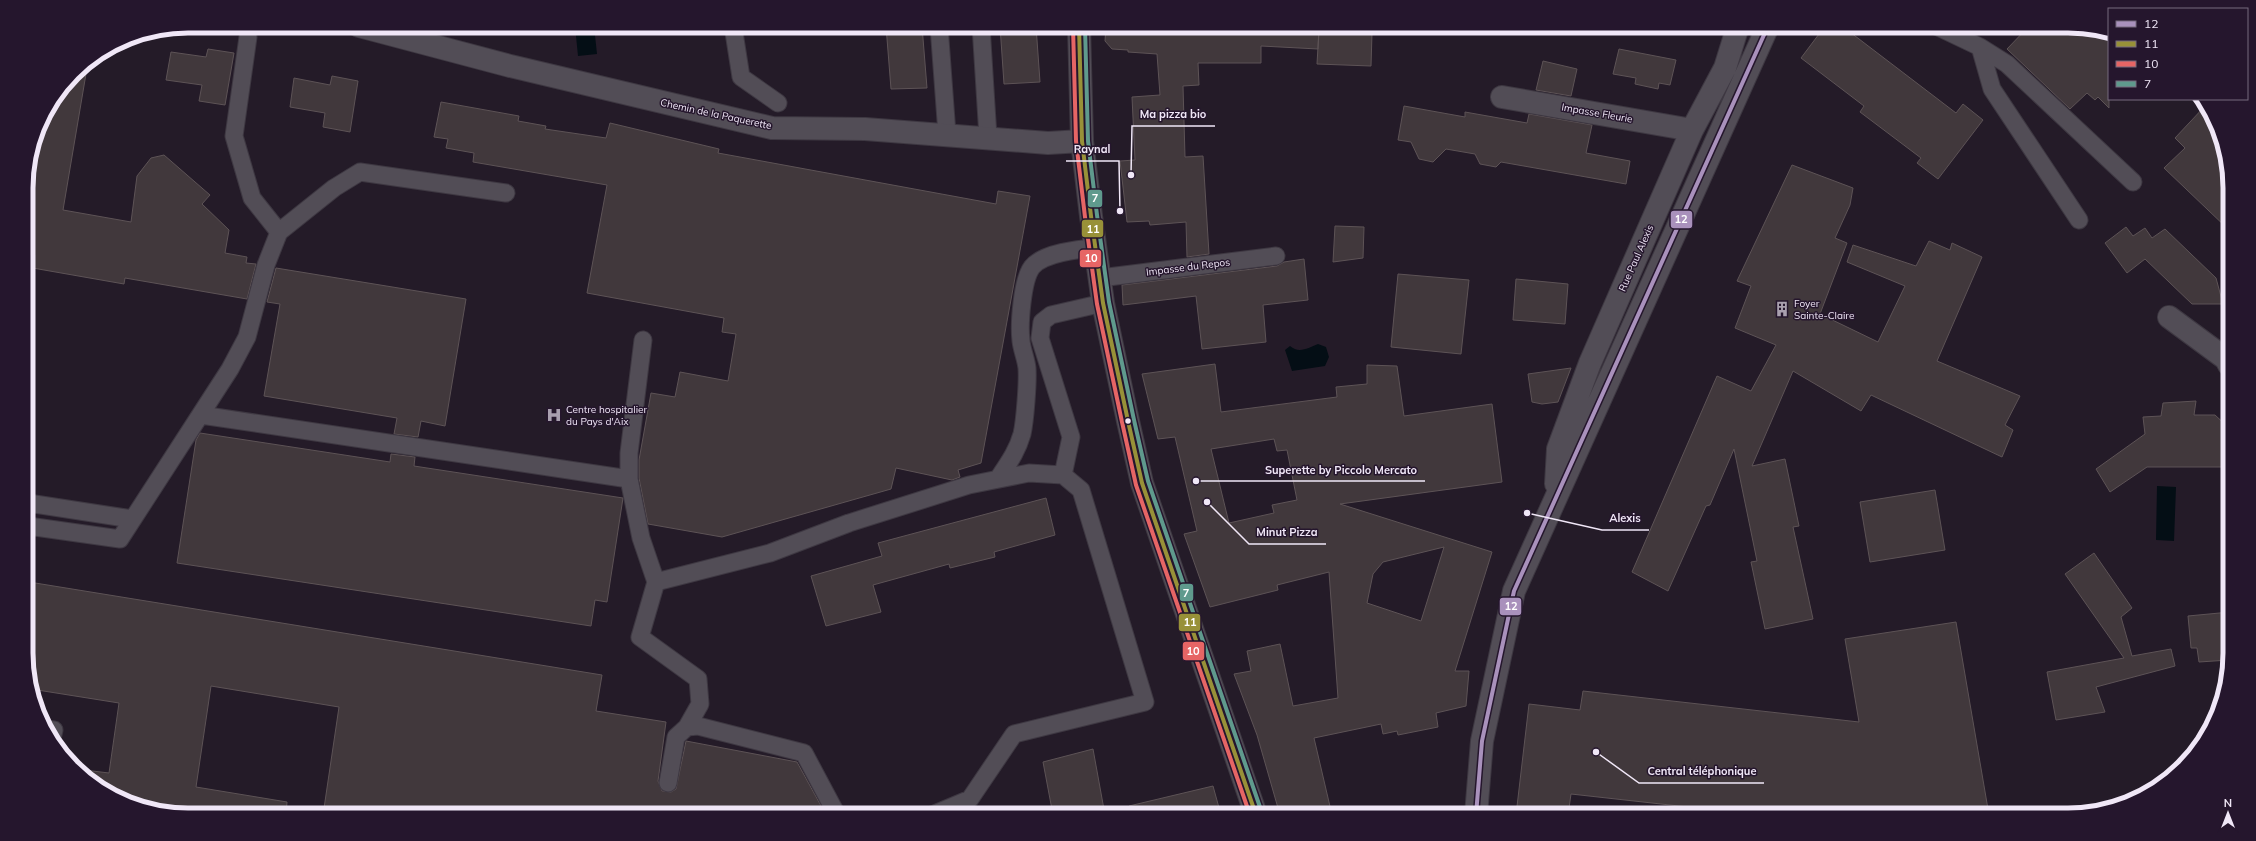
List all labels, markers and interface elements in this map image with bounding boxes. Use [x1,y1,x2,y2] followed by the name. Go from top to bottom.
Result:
[2108,8,2248,100] legend
[2144,16,2158,31] text: 12
[2144,36,2158,51] text: 11
[2144,56,2158,71] text: 10
[2144,76,2151,91] text: 7
[659,96,773,132] street label: Chemin de la Paquerette
[1560,100,1634,126] street label: Impasse Fleurie
[1132,103,1215,126] callout: Ma pizza bio
[1140,107,1207,121] text: Ma pizza bio
[1066,138,1119,161] callout: Raynal
[1074,142,1110,156] text: Raynal
[1087,189,1103,208] line badge: 7
[1092,191,1099,205] text: 7
[1670,210,1693,229] line badge: 12
[1674,212,1688,226] text: 12
[1081,219,1104,238] line badge: 11
[1086,222,1100,236] text: 11
[1616,223,1657,293] street label: Rue Paul Alexis
[1079,249,1102,268] line badge: 10
[1084,251,1098,265] text: 10
[1145,255,1231,279] street label: Impasse du Repos
[1794,297,1854,322] place label: Foyer Sainte-Claire
[1773,300,1791,318] building icon: Foyer Sainte-Claire
[566,403,648,428] place label: Centre hospitalier du Pays d'Aix
[545,406,563,424] hospital icon: Centre hospitalier du Pays d'Aix
[1123,416,1133,426] unlabelled marker
[1257,458,1425,481] callout: Superette by Piccolo Mercato
[1265,463,1418,477] text: Superette by Piccolo Mercato
[1602,507,1649,530] callout: Alexis
[1609,511,1641,525] text: Alexis
[1249,521,1326,544] callout: Minut Pizza
[1256,525,1318,539] text: Minut Pizza
[1179,583,1194,602] line badge: 7
[1183,586,1190,600] text: 7
[1499,597,1522,616] line badge: 12
[1504,599,1518,613] text: 12
[1178,613,1201,632] line badge: 11
[1183,615,1197,629] text: 11
[1182,641,1205,661] line badge: 10
[1186,644,1200,658] text: 10
[1639,760,1764,783] callout: Central téléphonique
[1648,764,1756,778] text: Central téléphonique
[2208,793,2248,833] north arrow
[2224,796,2232,810] text: N

